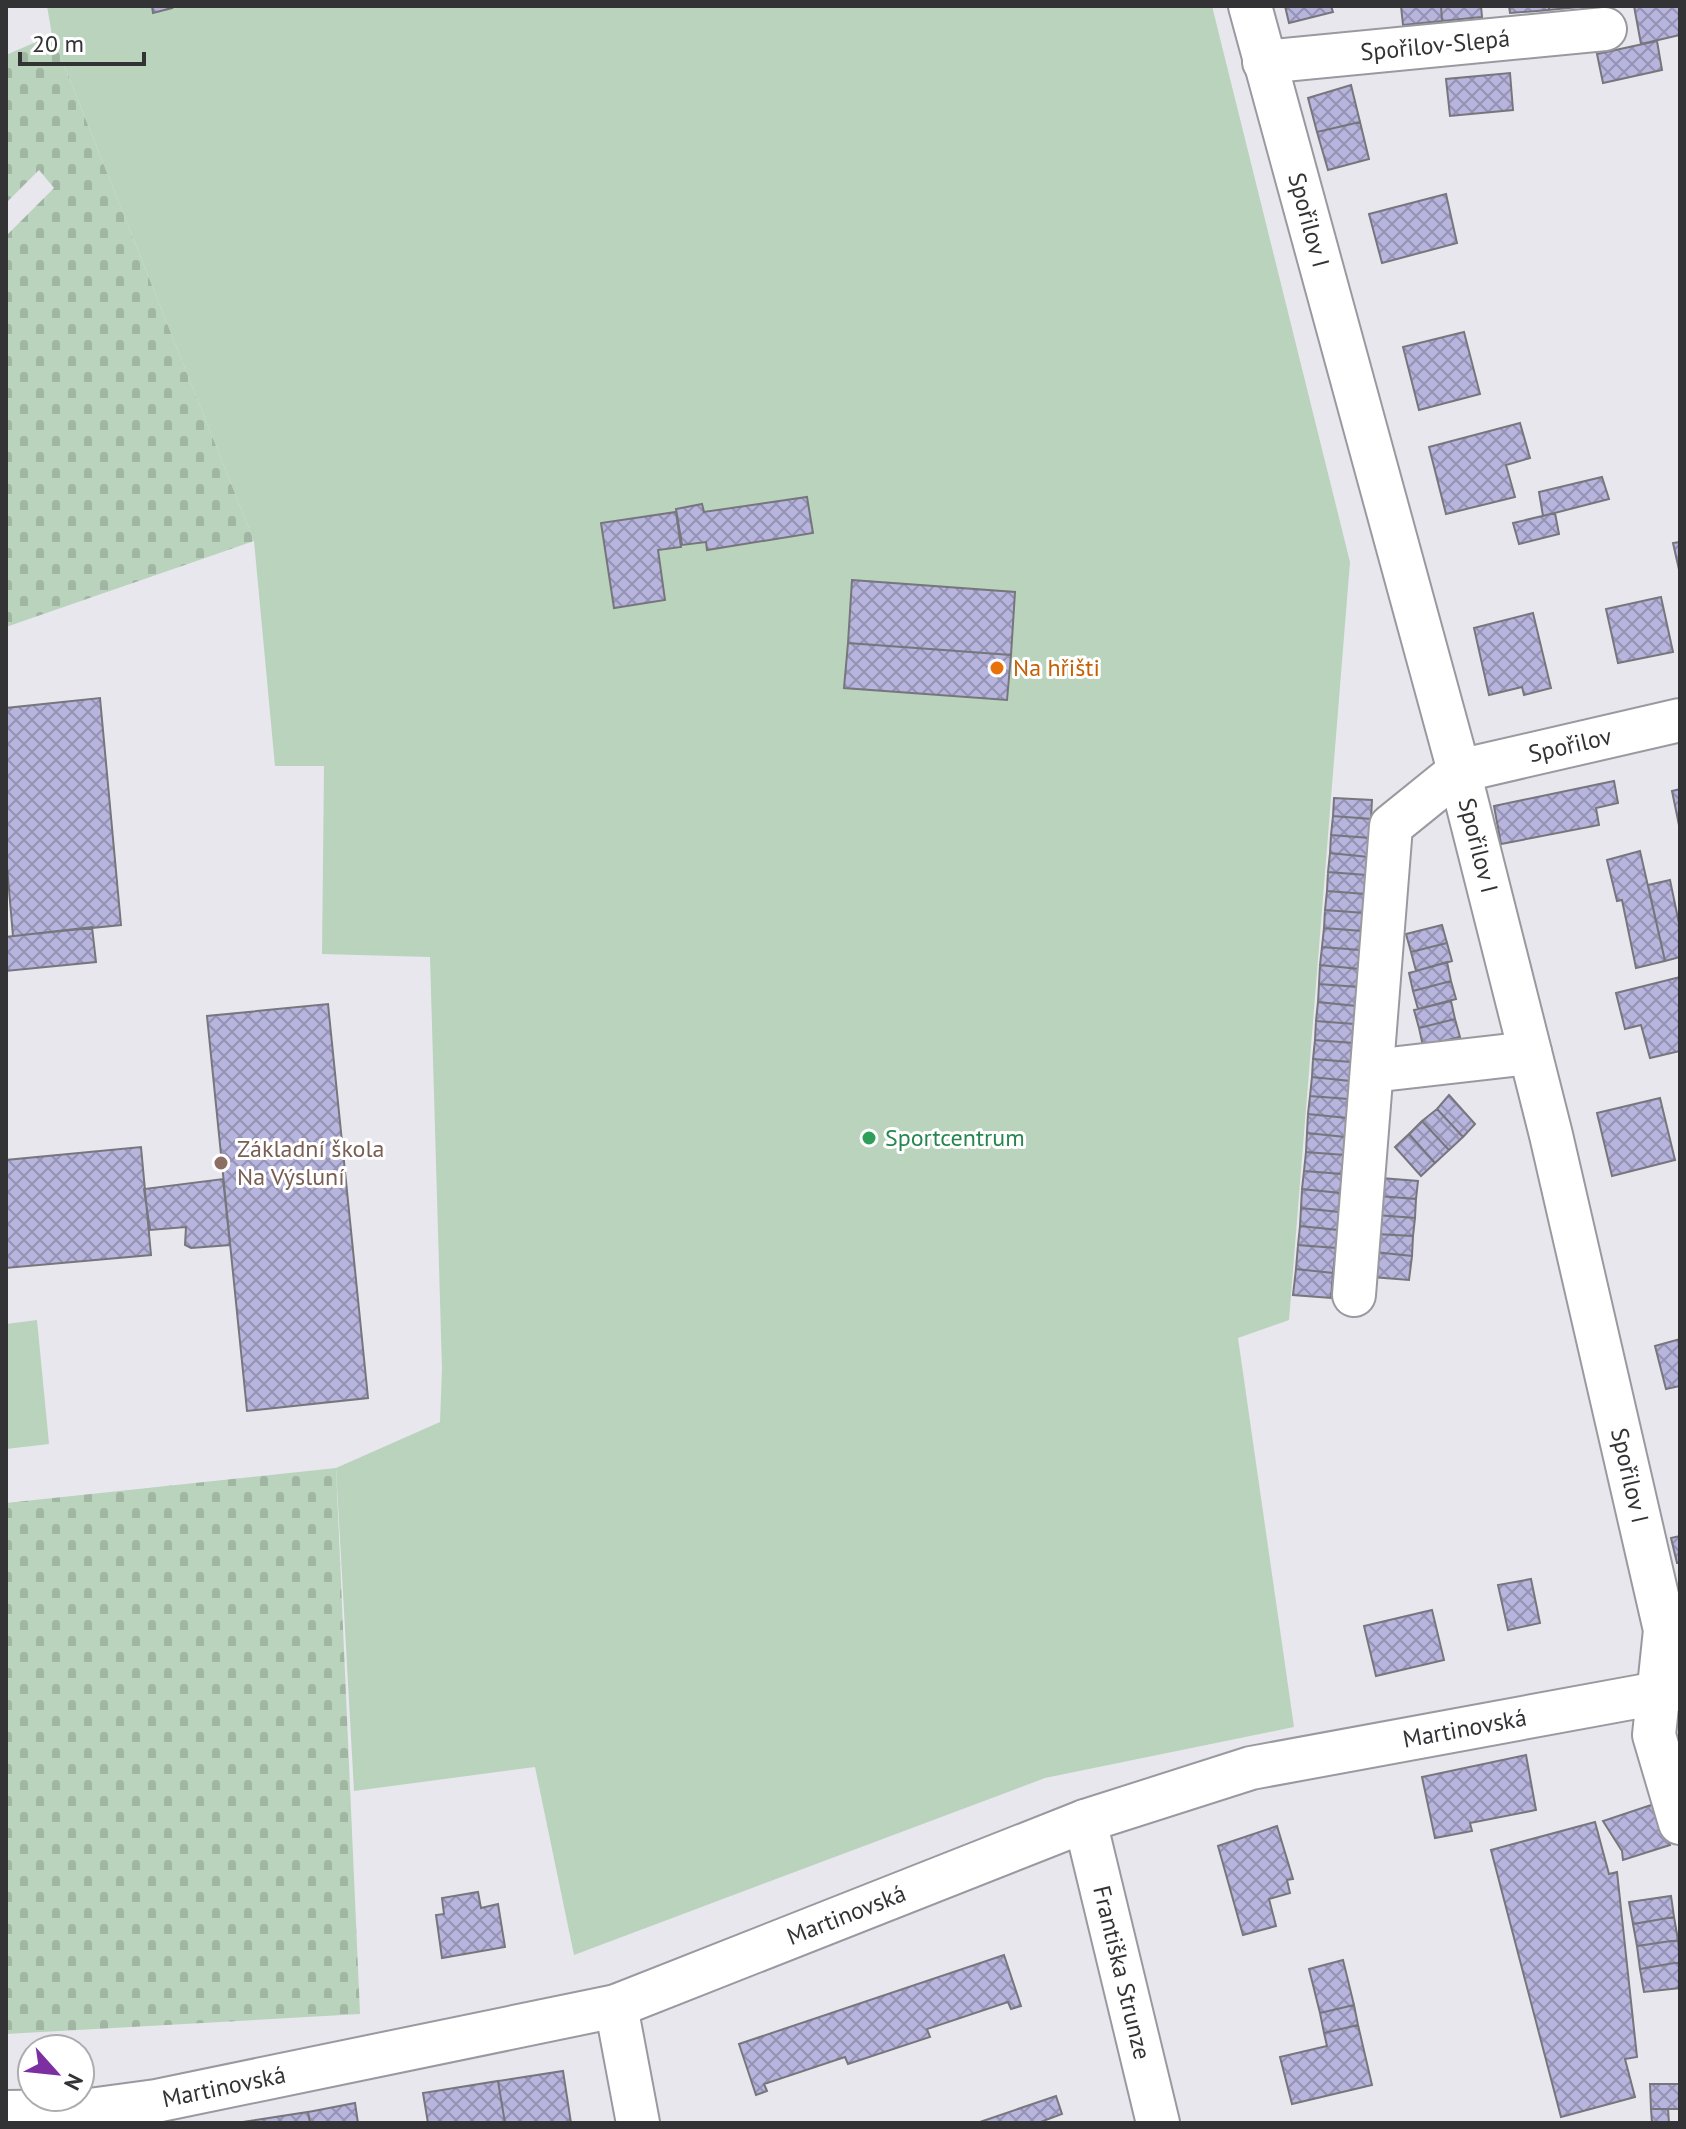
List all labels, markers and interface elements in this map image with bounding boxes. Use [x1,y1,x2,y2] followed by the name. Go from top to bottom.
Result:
[20,16,144,66] scale bar
[1359,22,1511,68] street label: Spořilov-Slepá
[32,28,84,59] text: 20 m
[1281,169,1337,271] street label: Spořilov I
[1013,652,1100,683] place label: Na hřišti
[988,659,1006,677] marker: Na hřišti
[1525,720,1615,769] street label: Spořilov
[1451,795,1505,896] street label: Spořilov I
[885,1122,1025,1153] place label: Sportcentrum
[860,1129,878,1147] marker: Sportcentrum
[237,1133,384,1192] place label: Základní škola Na Výsluní
[212,1154,230,1172] marker: Základní škola Na Výsluní
[1604,1425,1656,1526] street label: Spořilov I
[1400,1702,1529,1755] street label: Martinovská
[782,1877,910,1952] street label: Martinovská
[1086,1882,1158,2063] street label: Františka Strunze
[16,2033,96,2113] north arrow
[159,2059,288,2114] street label: Martinovská
[58,2069,90,2095] text: N

